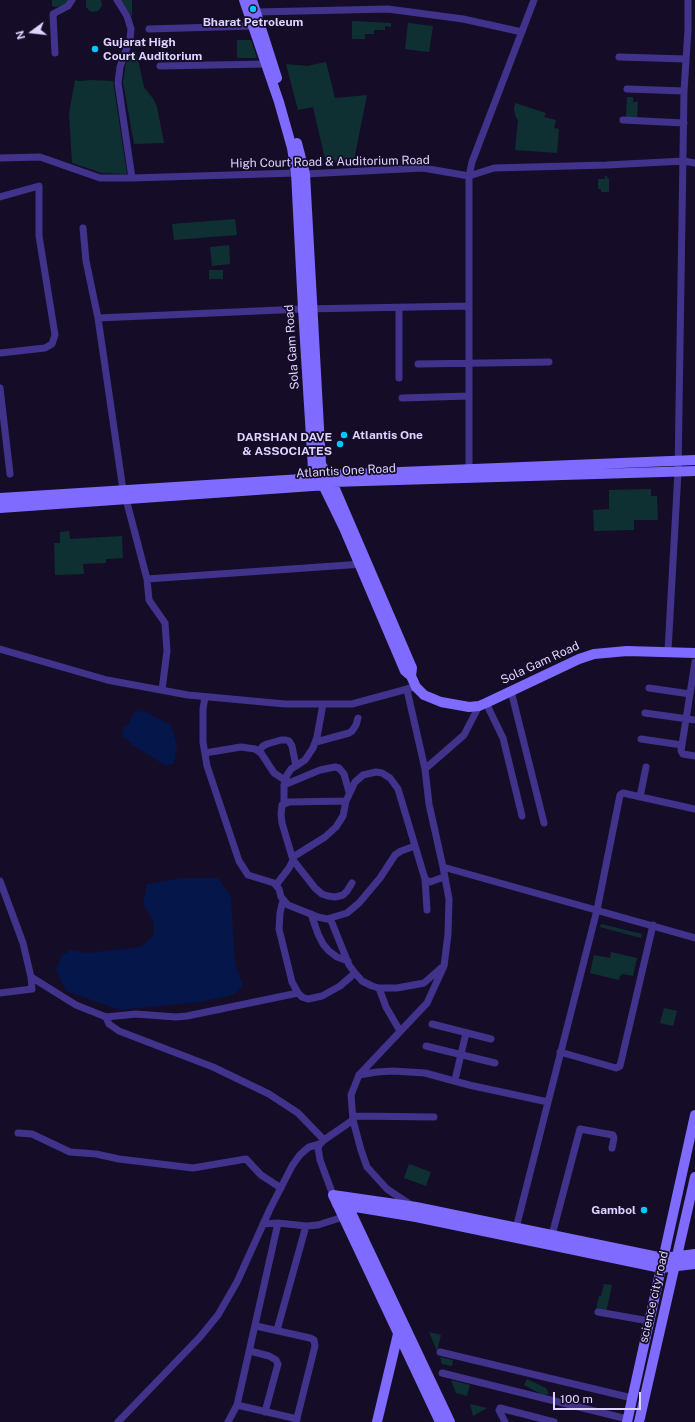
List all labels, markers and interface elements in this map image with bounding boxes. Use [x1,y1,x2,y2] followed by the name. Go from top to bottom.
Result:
[248,4,258,14] marker: Bharat Petroleum
[12,12,52,52] north arrow
[203,15,303,29] place label: Bharat Petroleum
[14,29,27,41] text: N
[103,35,202,63] place label: Gujarat High Court Auditorium
[90,44,100,54] marker: Gujarat High Court Auditorium
[230,153,430,171] street label: High Court Road & Auditorium Road
[282,304,302,390] street label: Sola Gam Road
[352,428,423,442] place label: Atlantis One
[237,430,332,458] place label: DARSHAN DAVE & ASSOCIATES
[339,430,349,440] marker: Atlantis One
[335,439,345,449] marker: DARSHAN DAVE & ASSOCIATES
[296,461,396,481] street label: Atlantis One Road
[498,638,582,688] street label: Sola Gam Road
[591,1203,636,1217] place label: Gambol
[639,1205,649,1215] marker: Gambol
[636,1250,672,1344] street label: science city road
[555,1384,643,1410] scale bar
[560,1392,593,1406] text: 100 m

